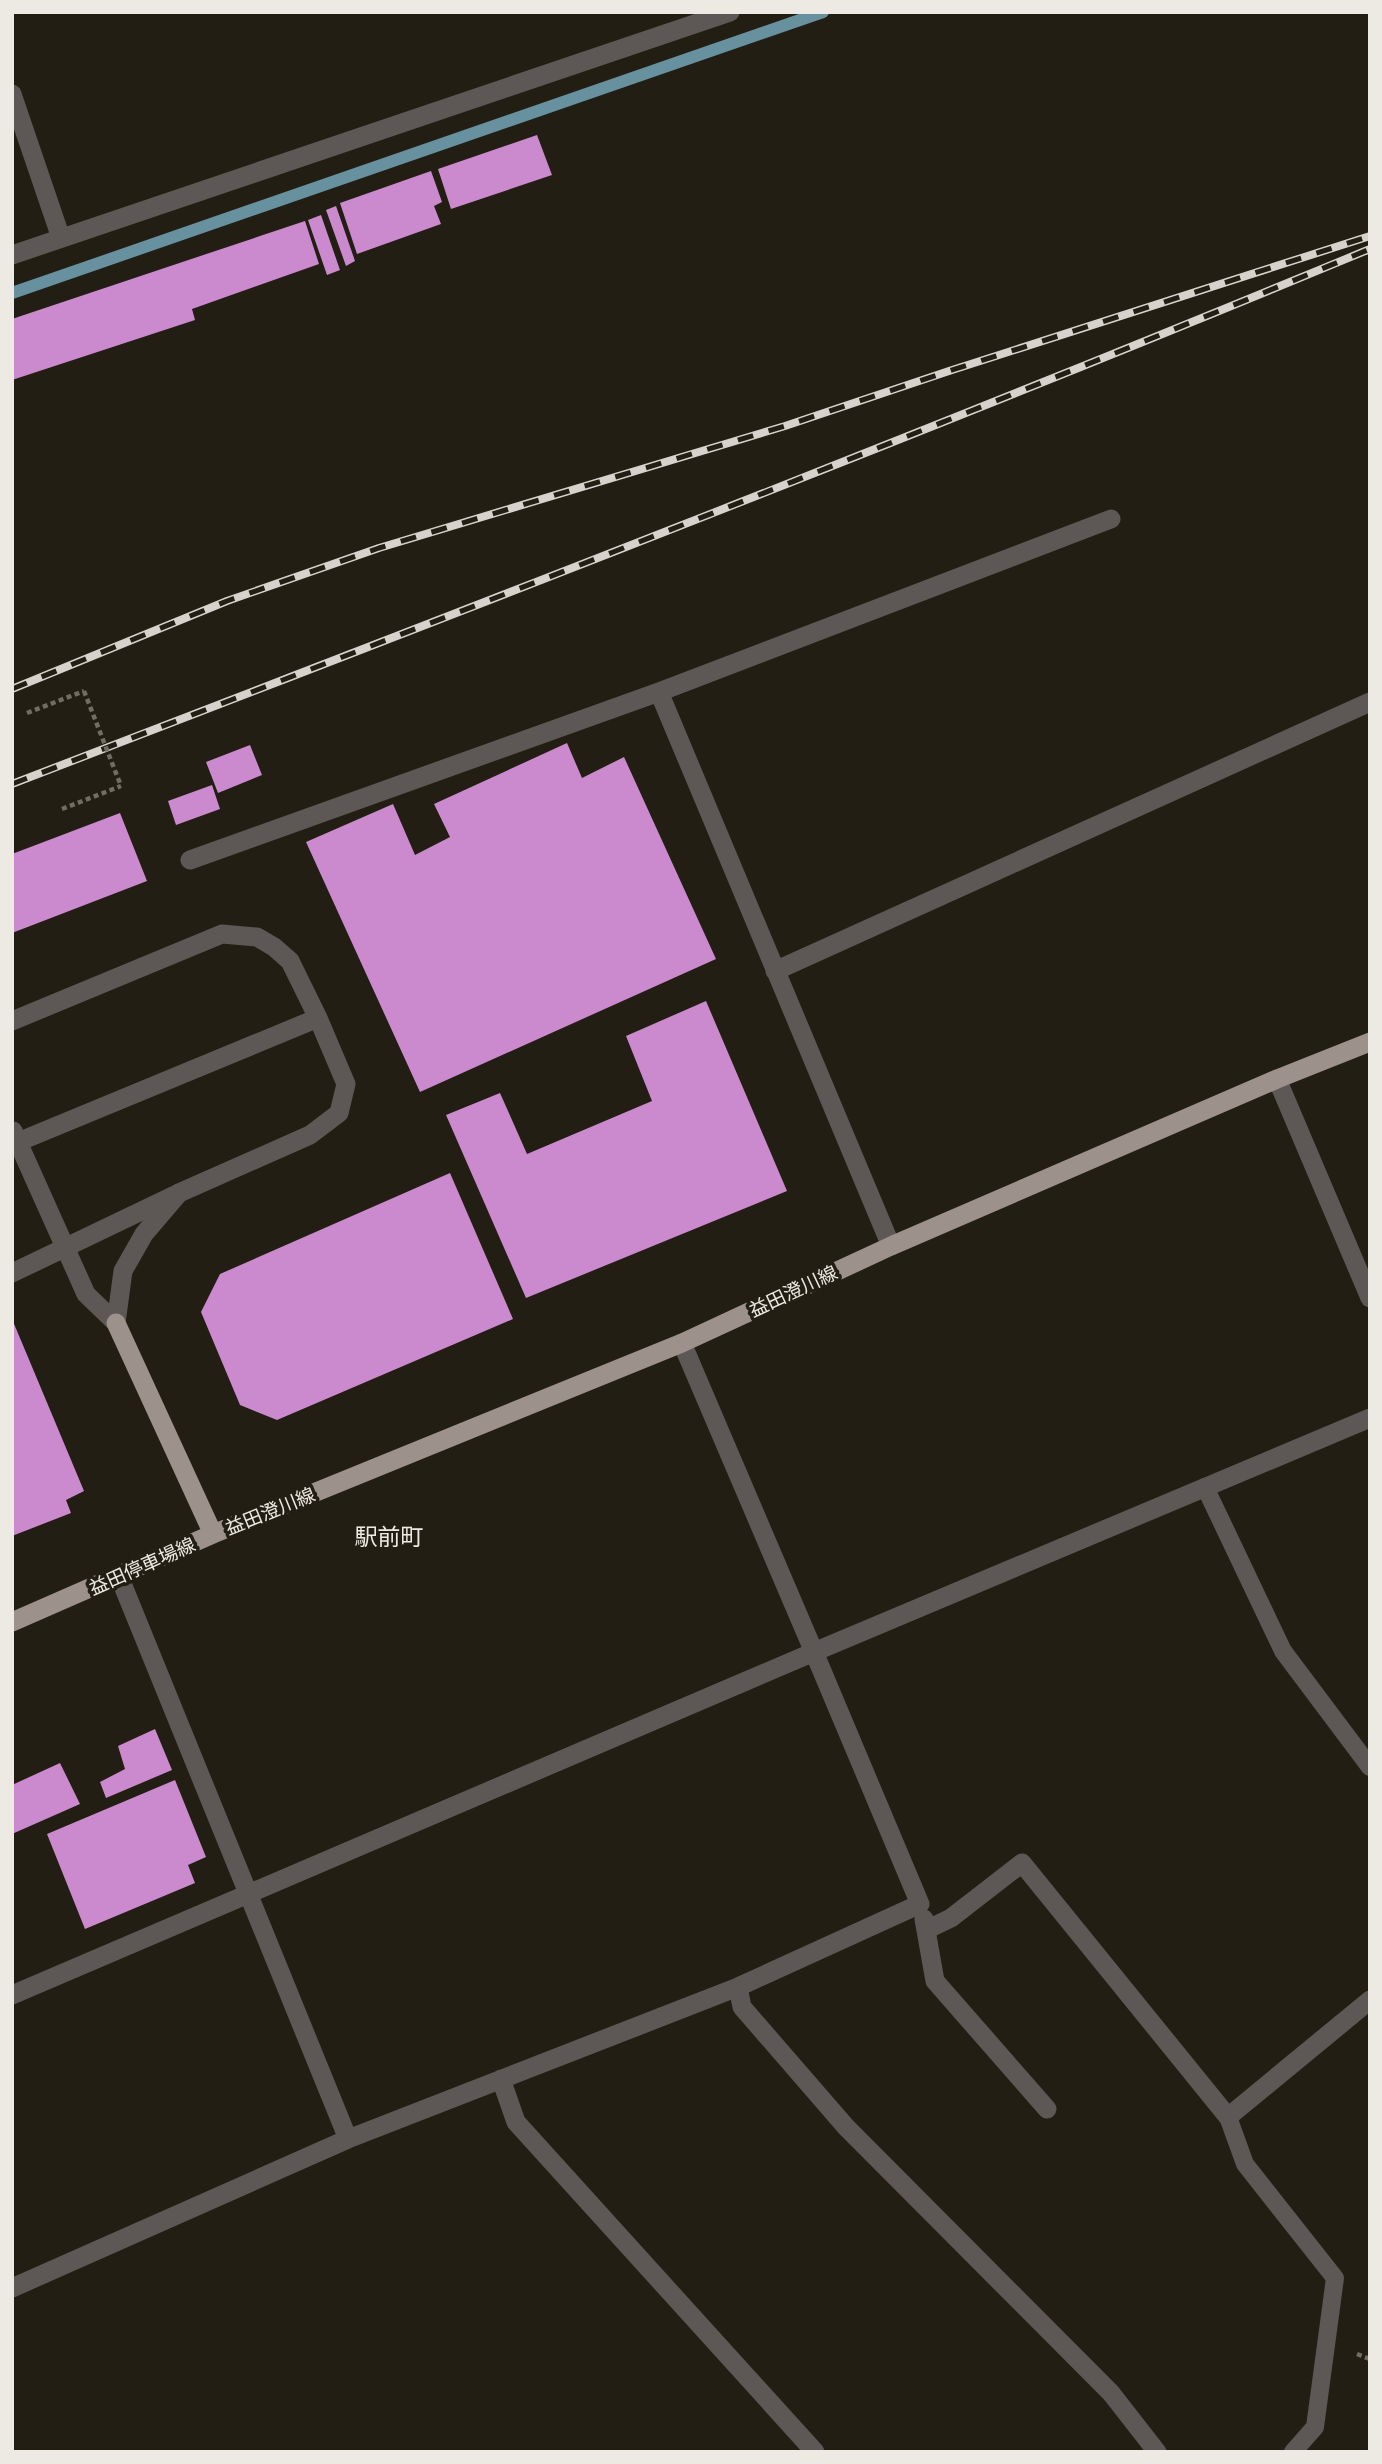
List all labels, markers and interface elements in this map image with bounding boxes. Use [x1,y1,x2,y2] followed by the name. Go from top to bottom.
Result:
[744,1259,842,1323] street label: 益田澄川線
[221,1481,319,1541] street label: 益田澄川線
[355,1521,424,1552] district label: 駅前町
[85,1531,199,1601] street label: 益田停車場線

